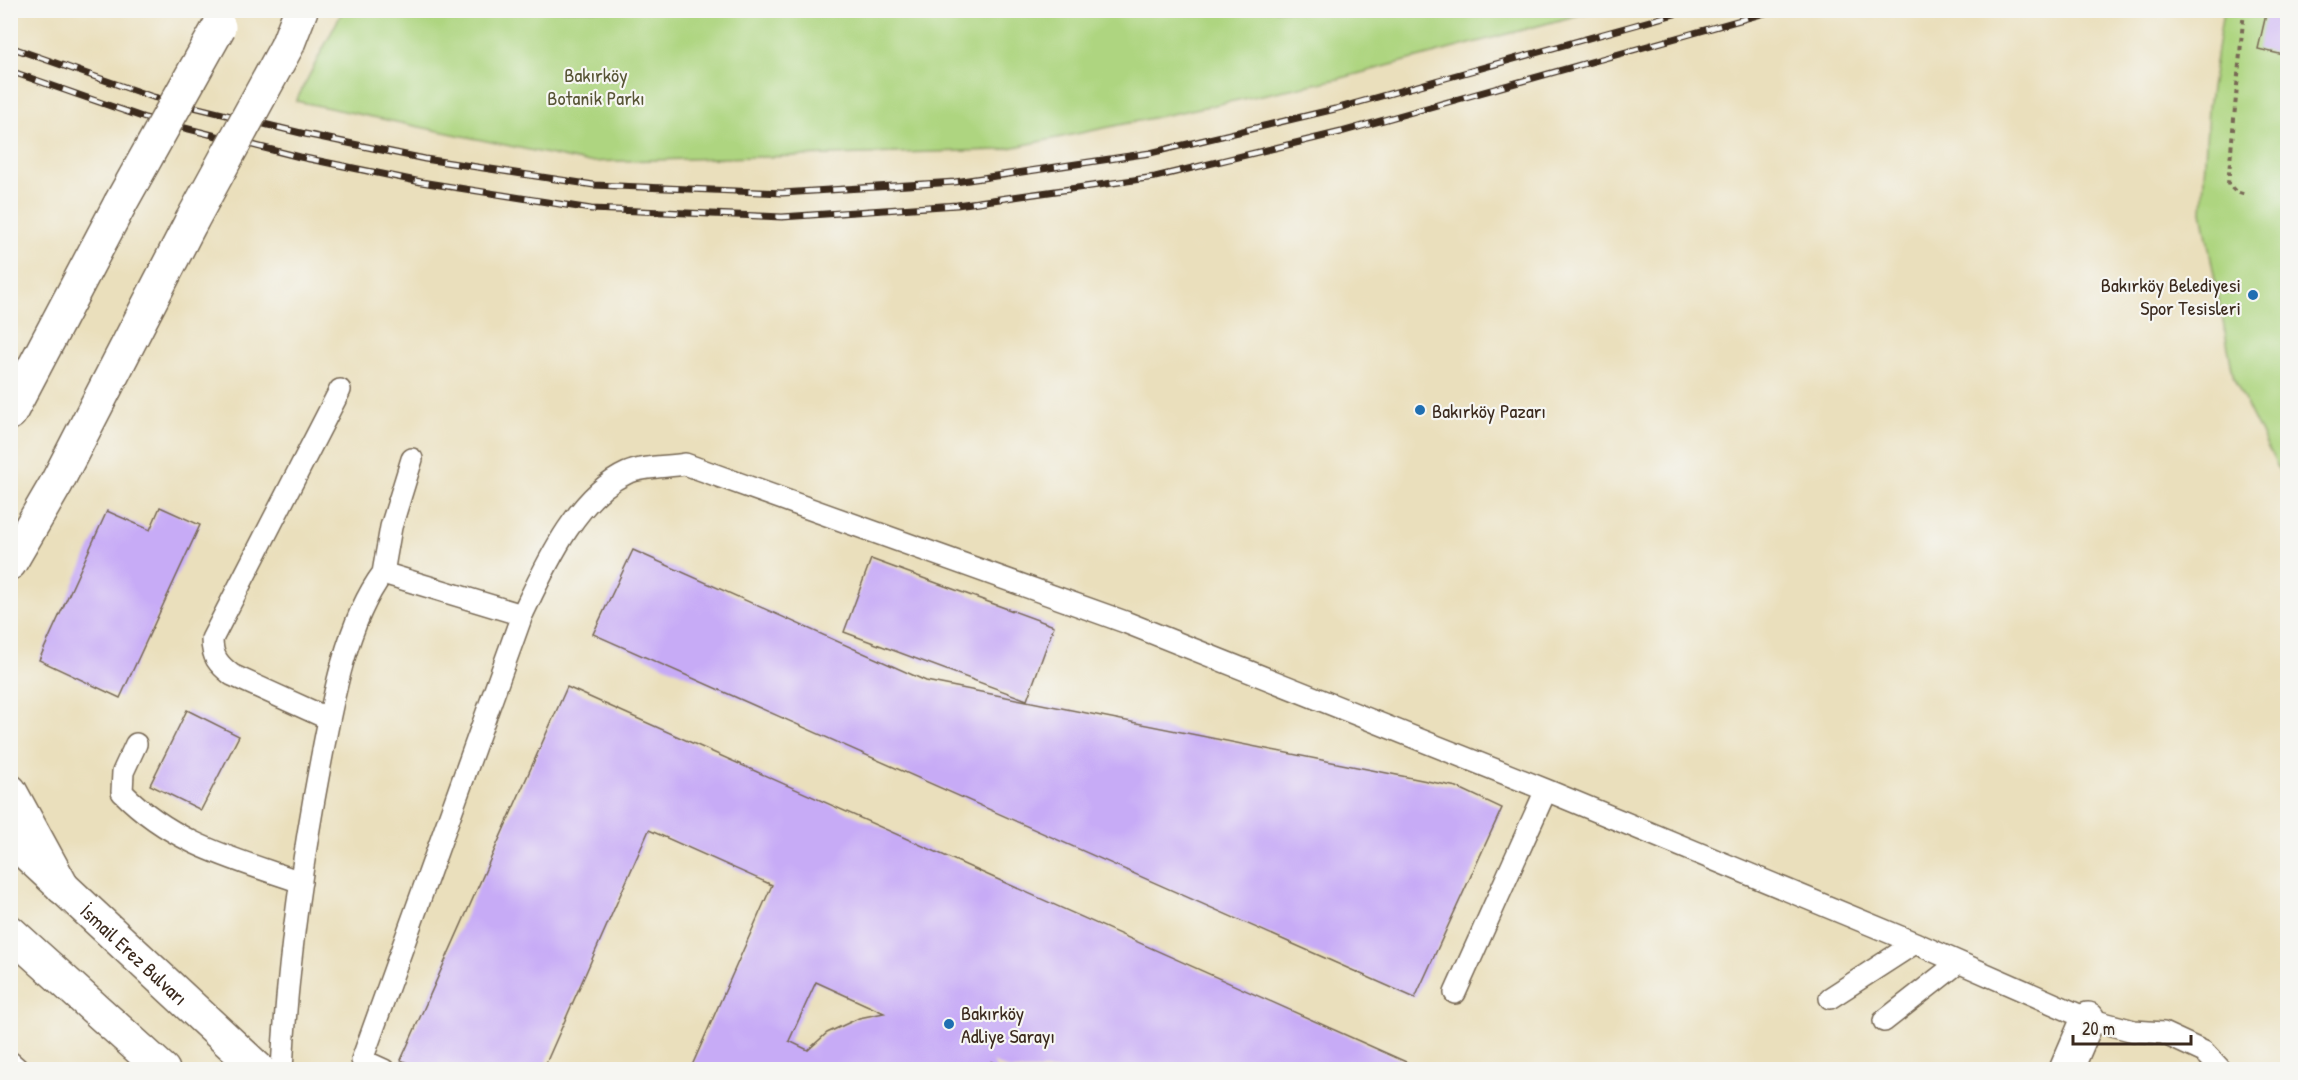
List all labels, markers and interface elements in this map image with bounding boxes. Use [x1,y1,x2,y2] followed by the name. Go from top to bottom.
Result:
[547,61,645,111] park label: Bakırköy Botanik Parkı
[2101,271,2241,321] place label: Bakırköy Belediyesi Spor Tesisleri
[2246,288,2260,302] marker: Bakırköy Belediyesi Spor Tesisleri
[1432,397,1546,424] place label: Bakırköy Pazarı
[1413,403,1427,417] marker: Bakırköy Pazarı
[75,897,194,1011] street label: İsmail Erez Bulvarı
[961,999,1055,1049] place label: Bakırköy Adliye Sarayı
[2073,1008,2192,1046] scale bar
[2082,1016,2115,1041] text: 20 m
[942,1017,956,1031] marker: Bakırköy Adliye Sarayı

